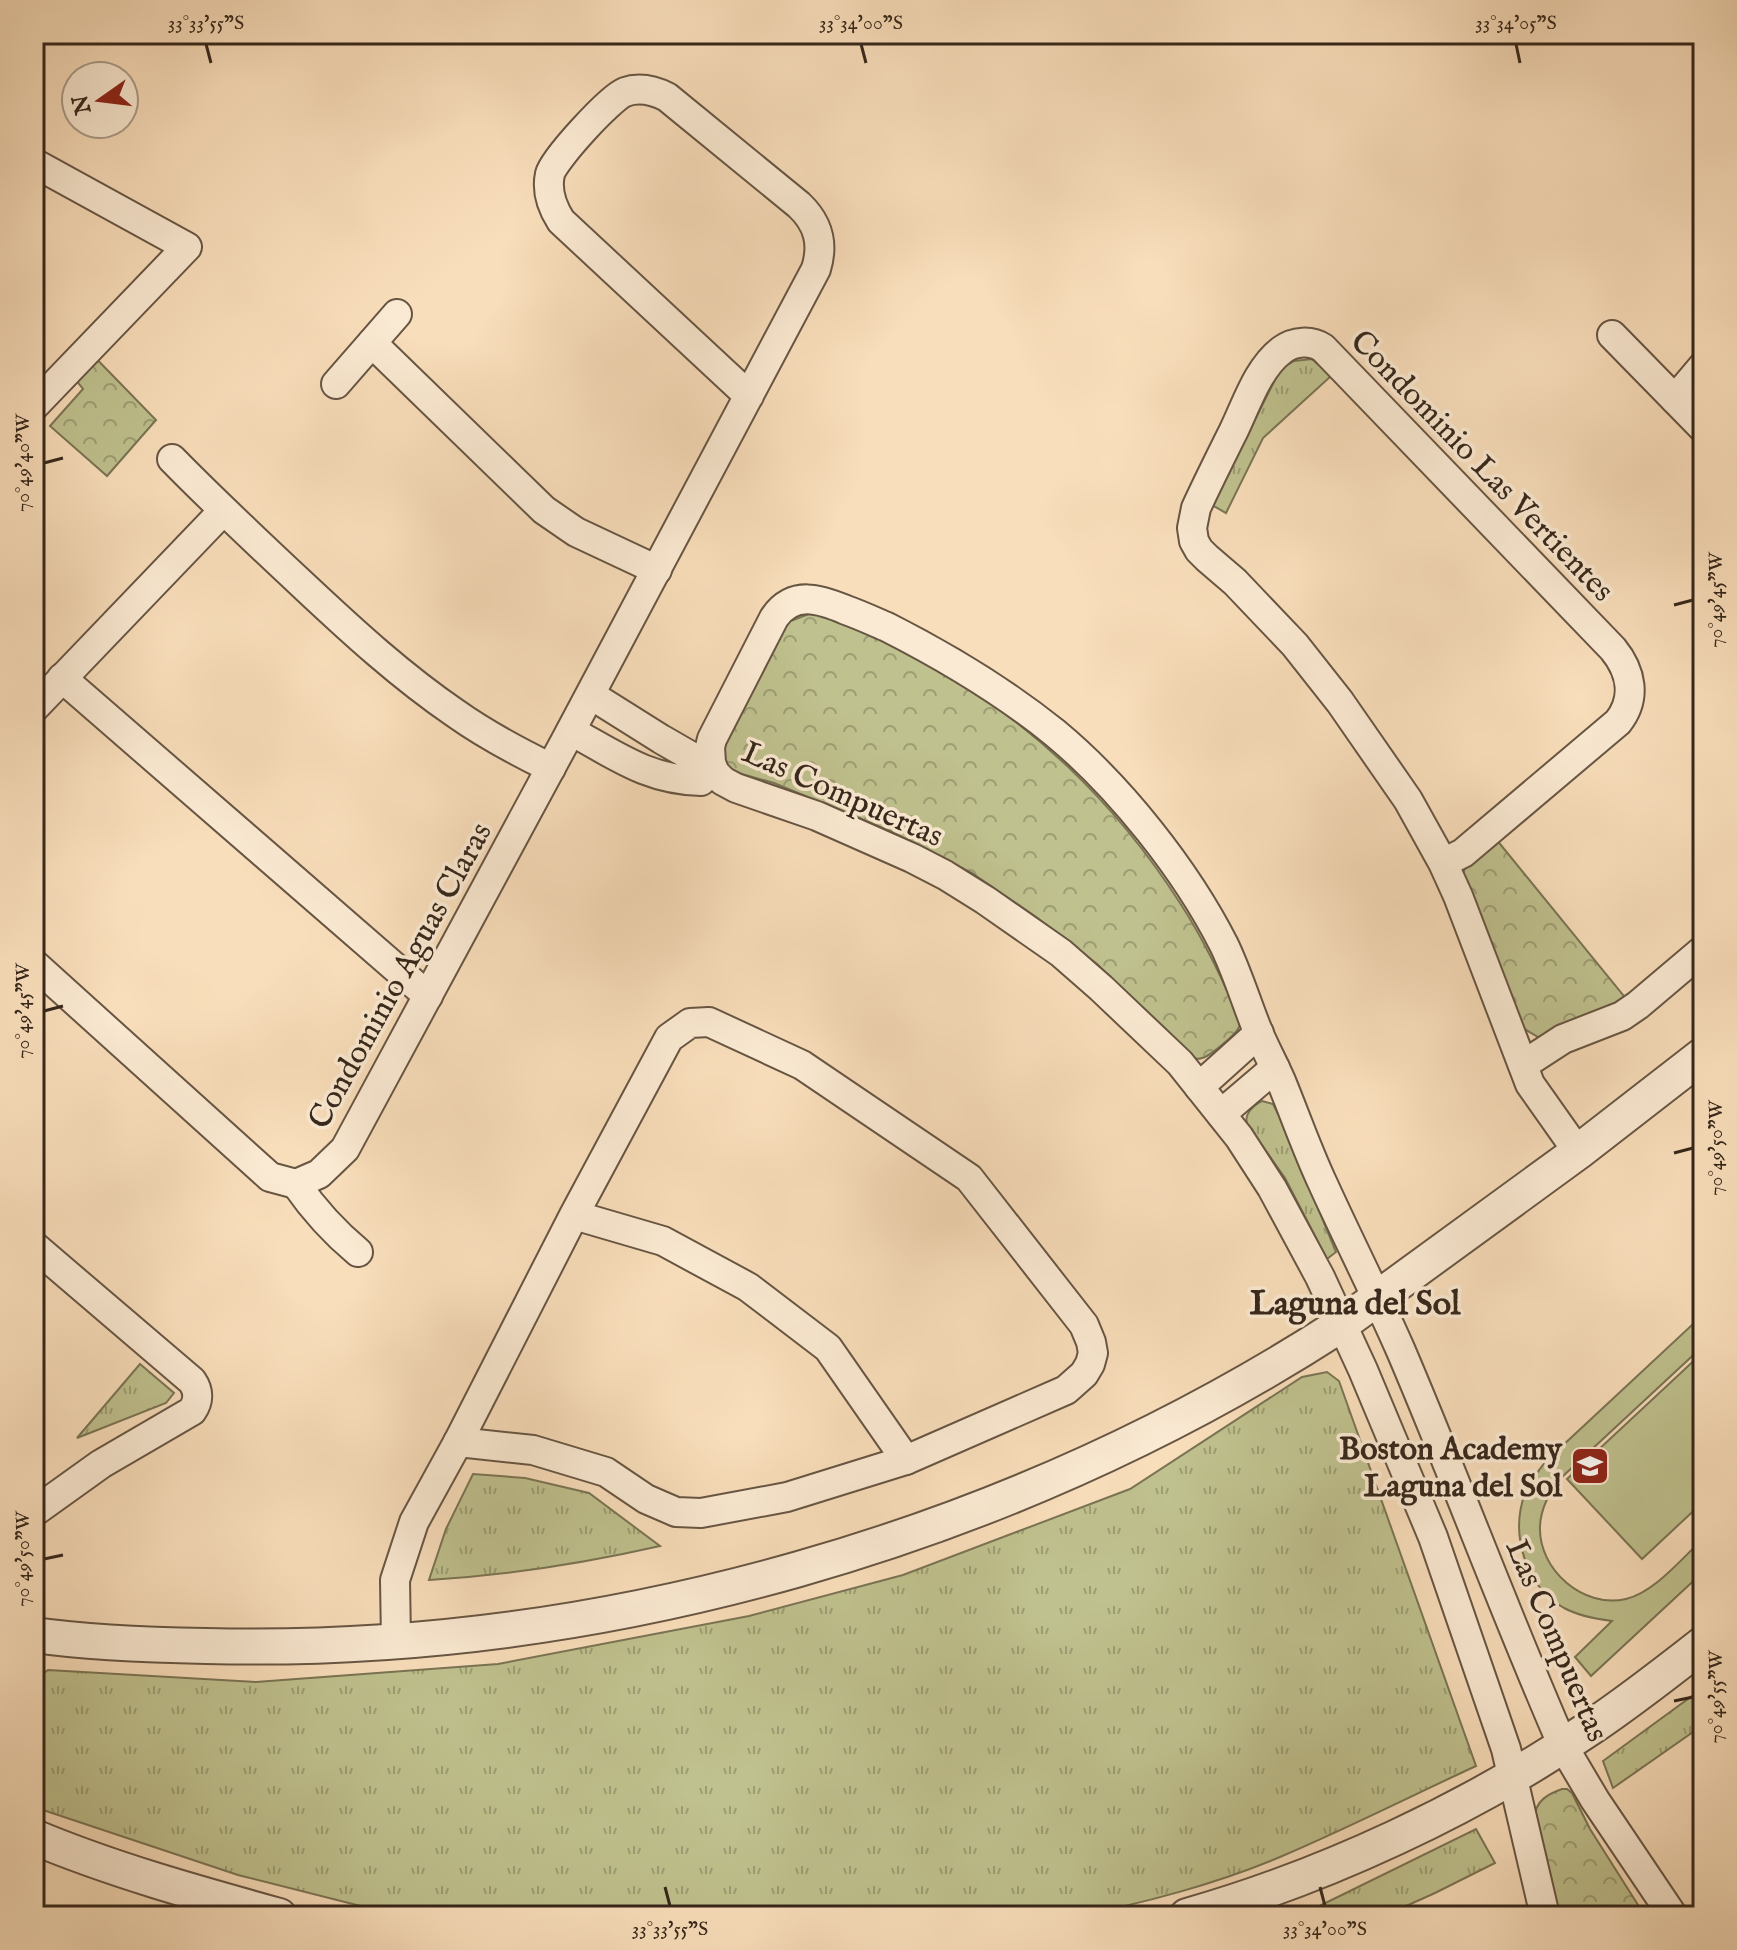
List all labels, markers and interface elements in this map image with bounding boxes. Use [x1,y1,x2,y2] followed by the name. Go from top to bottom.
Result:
[168,11,244,36] text: 33°33'55"S
[819,11,903,36] text: 33°34'00"S
[1475,11,1557,36] text: 33°34'05"S
[60,60,140,140] north arrow
[67,92,99,118] text: N
[1340,322,1622,611] street label: Condominio Las Vertientes
[11,413,36,512] text: 70°49'40"W
[1704,551,1729,648] text: 70°49'45"W
[735,733,949,858] street label: Las Compuertas
[300,816,503,1137] street label: Condominio Aguas Claras
[11,962,36,1059] text: 70°49'45"W
[1704,1099,1729,1196] text: 70°49'50"W
[1250,1283,1461,1326] district label: Laguna del Sol
[1339,1430,1563,1508] place label: Boston Academy Laguna del Sol
[1569,1445,1611,1487] school or university icon: Boston Academy Laguna del Sol
[11,1510,36,1607] text: 70°49'50"W
[1495,1534,1617,1748] street label: Las Compuertas
[1704,1650,1729,1744] text: 70°49'55"W
[632,1917,708,1942] text: 33°33'55"S
[1283,1917,1367,1942] text: 33°34'00"S

